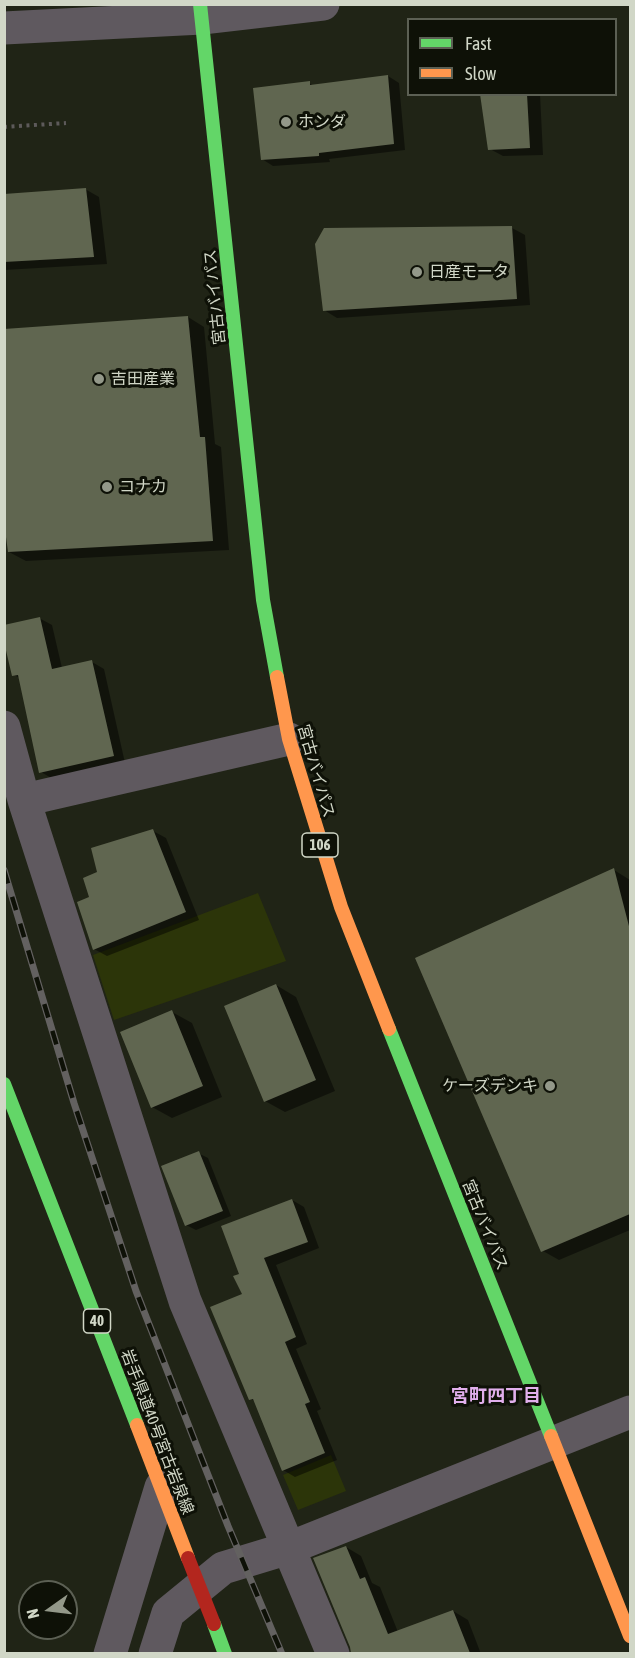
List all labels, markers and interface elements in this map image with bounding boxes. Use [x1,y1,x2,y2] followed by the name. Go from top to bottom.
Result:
[407,18,617,96] legend
[465,33,492,54] text: Fast
[465,63,496,84] text: Slow
[298,112,346,132] place label: ホンダ
[279,115,293,129] marker: ホンダ
[200,248,230,346] street label: 宮古バイパス
[429,262,509,282] place label: 日産モータ
[410,265,424,279] marker: 日産モータ
[111,369,175,389] place label: 吉田産業
[92,372,106,386] marker: 吉田産業
[119,477,167,497] place label: コナカ
[100,480,114,494] marker: コナカ
[294,722,338,820] street label: 宮古バイパス
[302,833,338,857] road number: 106
[442,1076,538,1096] place label: ケーズデンキ
[543,1079,557,1093] marker: ケーズデンキ
[458,1177,512,1273] street label: 宮古バイパス
[84,1309,110,1333] road number: 40
[117,1347,197,1517] street label: 岩手県道40号宮古岩泉線
[451,1385,541,1407] district label: 宮町四丁目
[18,1580,78,1640] north arrow
[23,1607,42,1621] text: N

